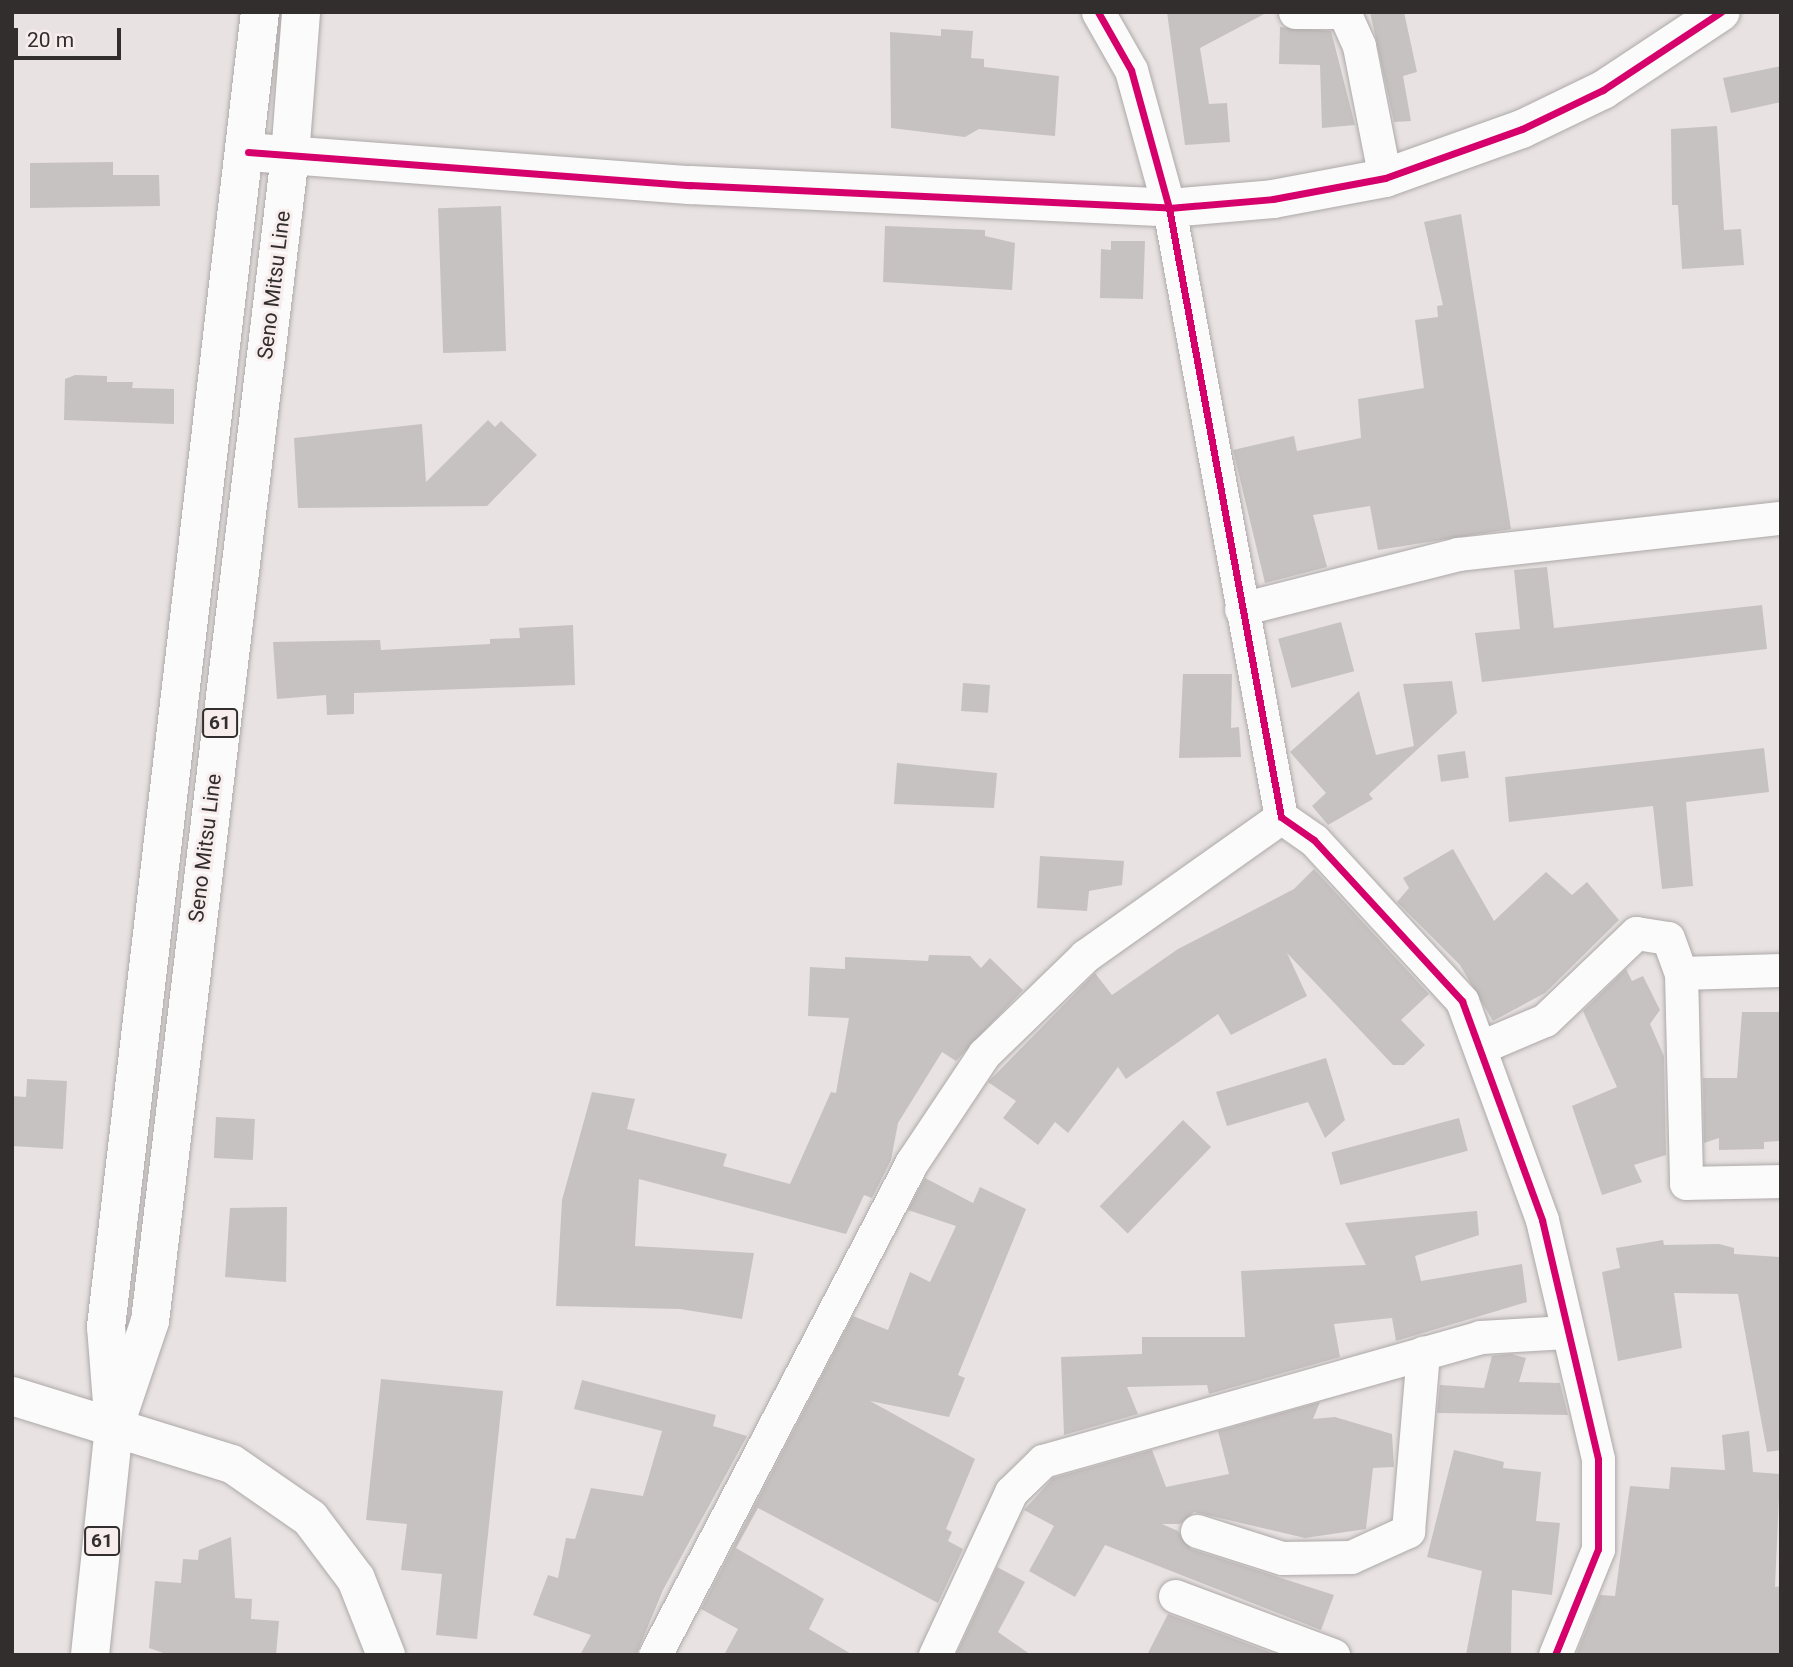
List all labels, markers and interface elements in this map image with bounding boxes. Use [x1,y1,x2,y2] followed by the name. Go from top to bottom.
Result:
[18,14,124,58] scale bar
[27,28,74,52] text: 20 m
[252,209,296,361] street label: Seno Mitsu Line
[201,708,239,738] road number: 61
[183,772,227,924] street label: Seno Mitsu Line
[83,1526,121,1556] road number: 61

